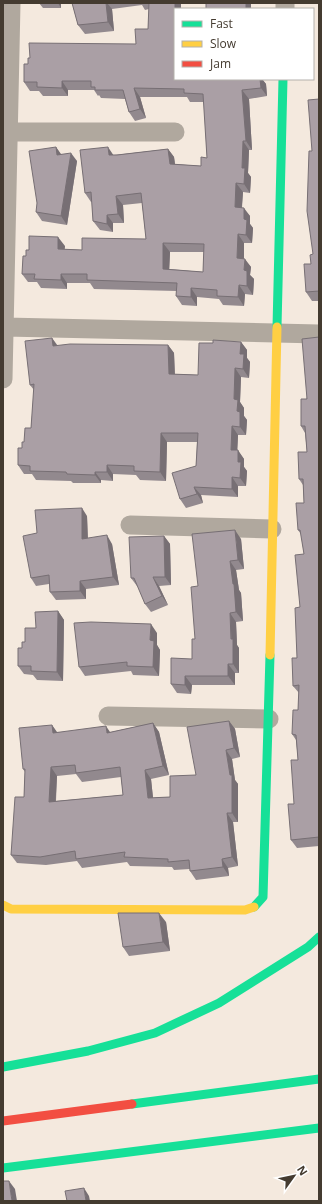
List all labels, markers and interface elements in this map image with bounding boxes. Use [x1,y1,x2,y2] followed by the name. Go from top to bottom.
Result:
[174,8,314,80] legend
[210,15,233,32] text: Fast
[210,35,237,52] text: Slow
[209,55,231,72] text: Jam
[274,1156,314,1196] north arrow
[294,1162,312,1178] text: N

